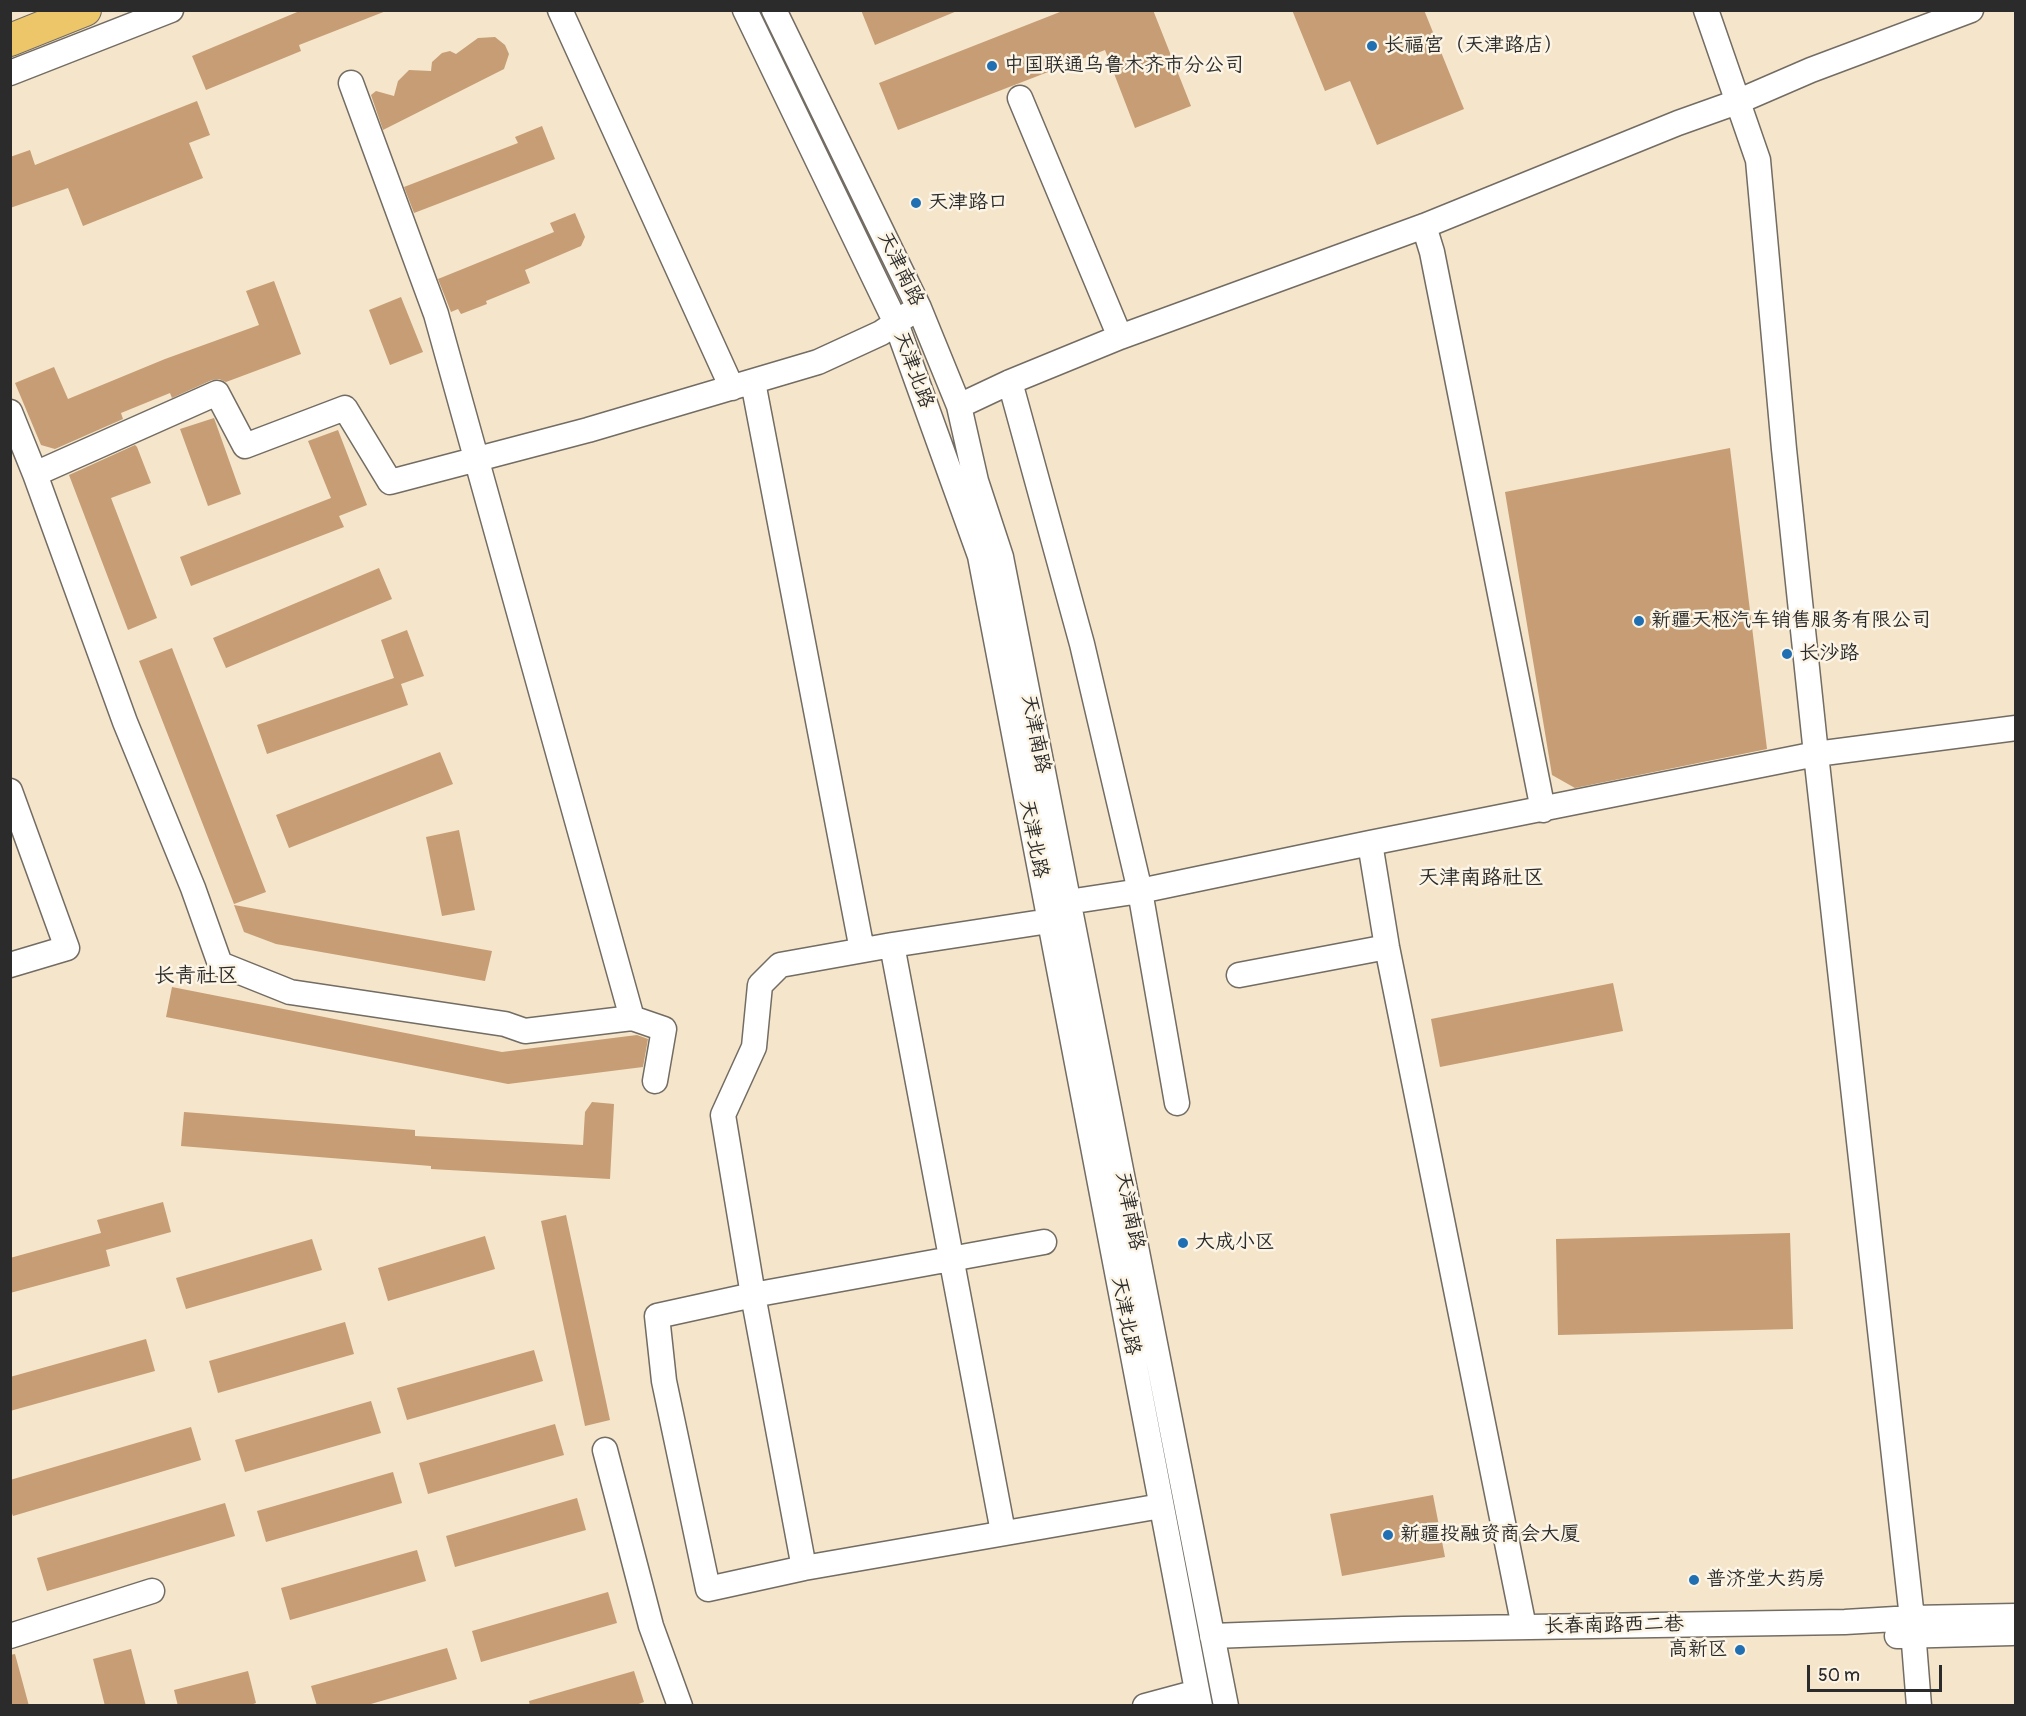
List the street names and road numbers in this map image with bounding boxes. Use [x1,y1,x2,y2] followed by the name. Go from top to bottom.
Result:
[872,228,928,310] street label: 天津南路
[888,328,938,412] street label: 天津北路
[1016,692,1054,776] street label: 天津南路
[1014,797,1052,881] street label: 天津北路
[1110,1169,1148,1253] street label: 天津南路
[1106,1274,1144,1358] street label: 天津北路
[1544,1613,1684,1639] street label: 长春南路西二巷

